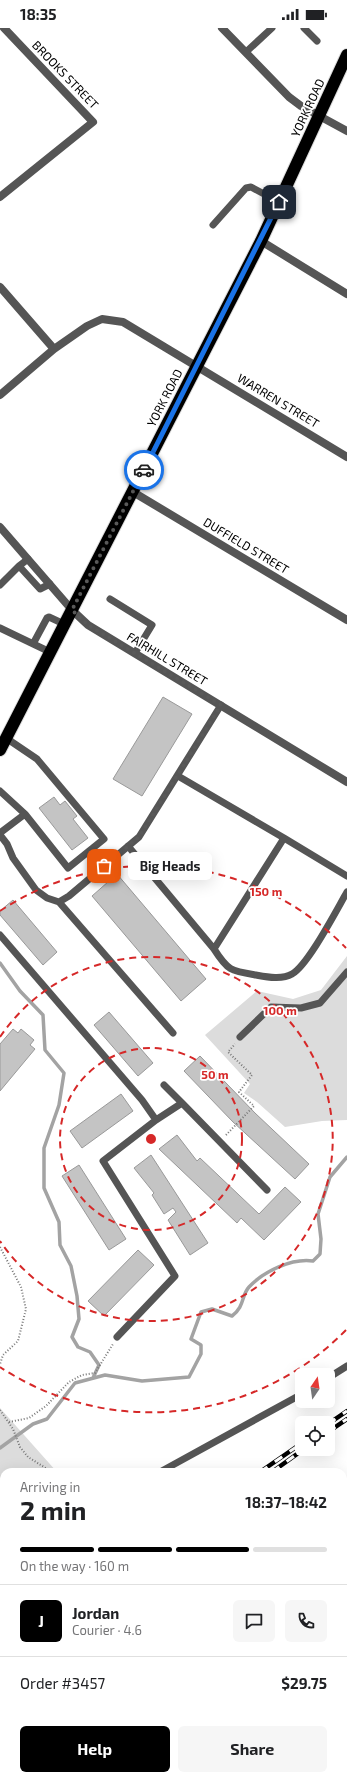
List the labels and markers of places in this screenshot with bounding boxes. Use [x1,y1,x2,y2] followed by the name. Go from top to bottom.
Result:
[262,185,296,219] pin
[87,849,121,883] pin
[128,852,212,880] callout: Big Heads
[144,1132,158,1146] centre of rings

